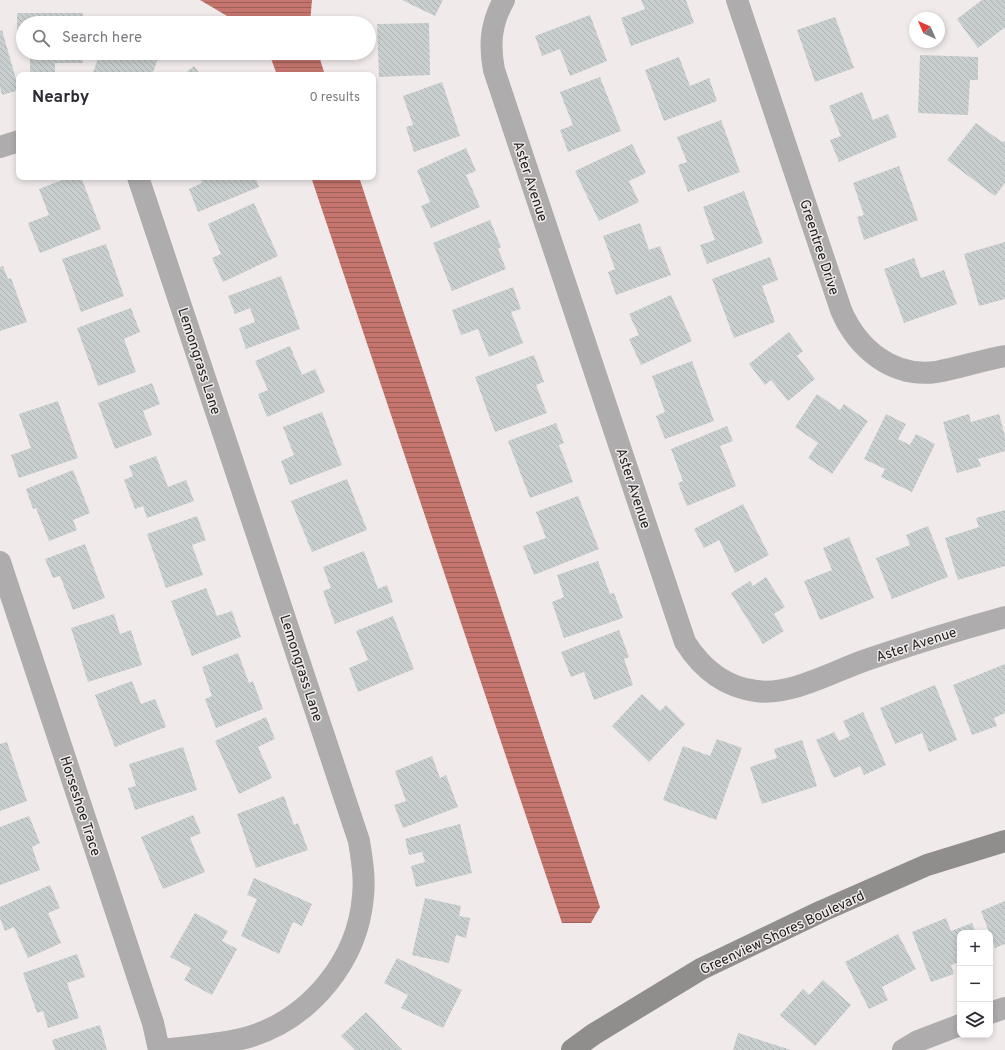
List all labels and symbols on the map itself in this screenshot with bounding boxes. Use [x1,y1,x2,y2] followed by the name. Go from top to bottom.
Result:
[909,12,945,48] north arrow
[509,139,551,224] street label: Aster Avenue
[795,198,842,297] street label: Greentree Drive
[173,306,224,417] street label: Lemongrass Lane
[612,446,654,531] street label: Aster Avenue
[275,613,326,724] street label: Lemongrass Lane
[874,624,959,666] street label: Aster Avenue
[55,754,104,859] street label: Horseshoe Trace
[698,888,867,979] street label: Greenview Shores Boulevard

